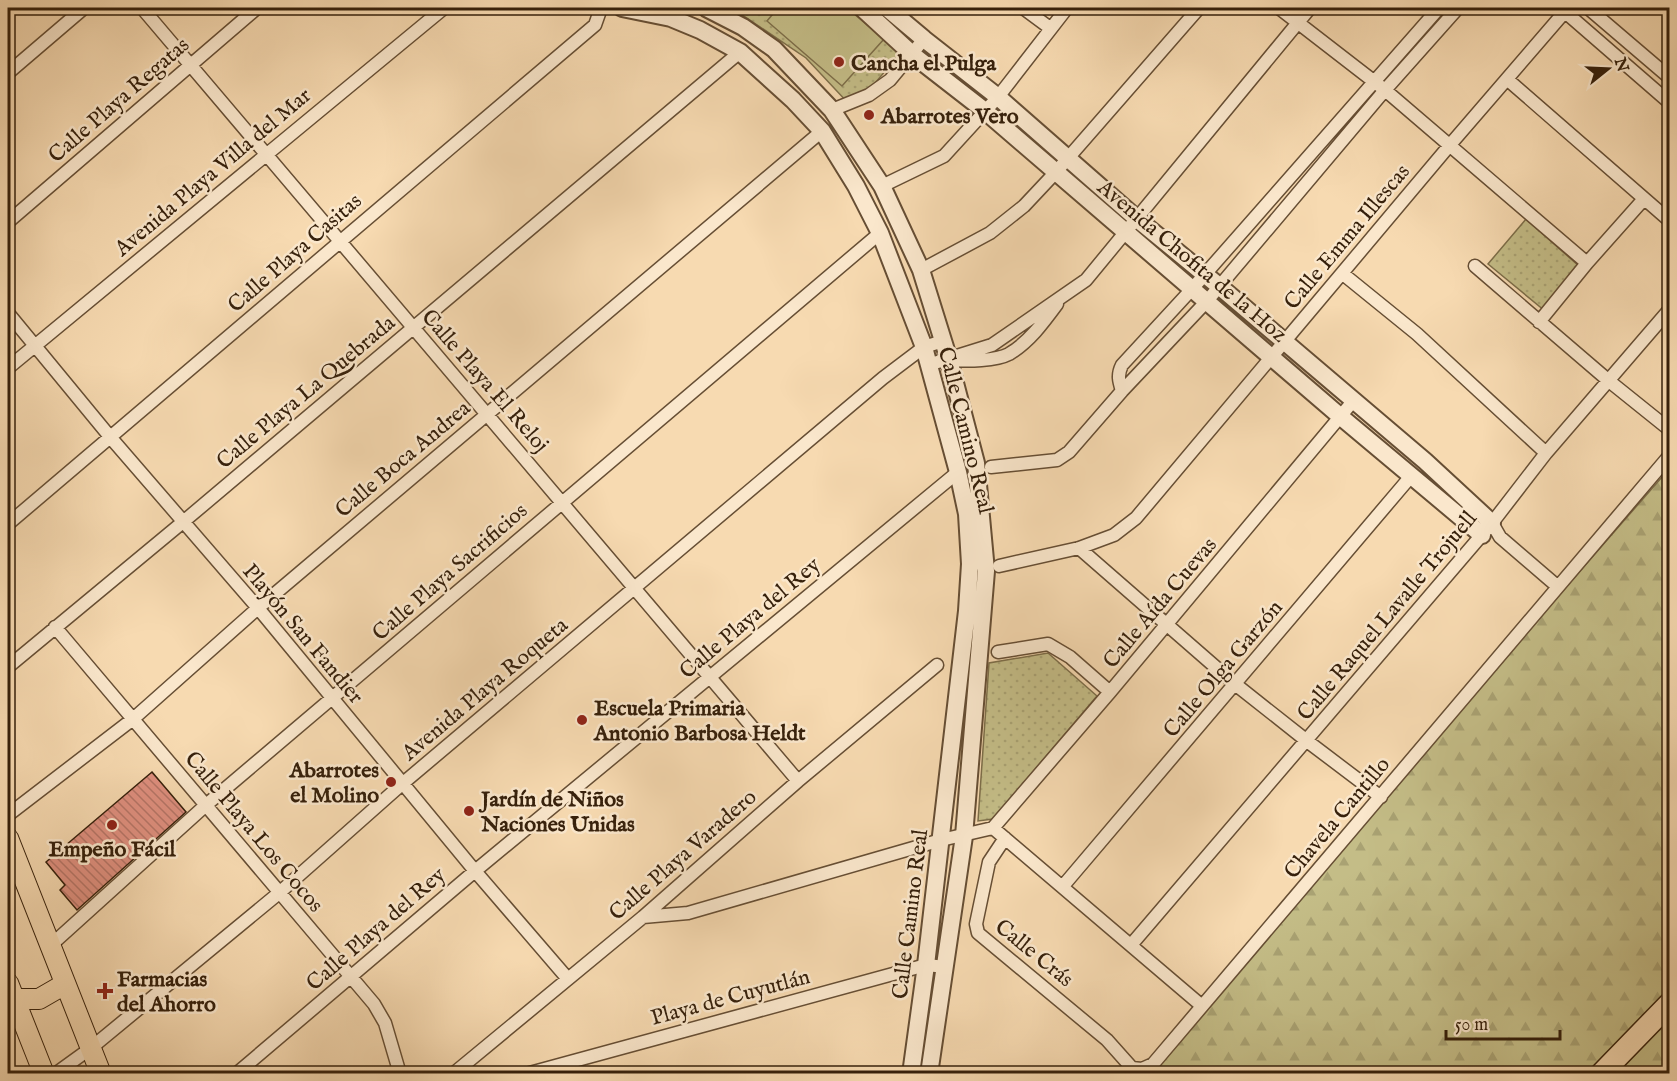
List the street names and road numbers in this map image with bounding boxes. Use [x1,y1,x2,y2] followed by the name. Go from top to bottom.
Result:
[43,32,196,169] street label: Calle Playa Regatas
[108,82,317,264] street label: Avenida Playa Villa del Mar
[1278,159,1417,316] street label: Calle Emma Illescas
[1090,173,1292,349] street label: Avenida Chofita de la Hoz
[222,188,368,319] street label: Calle Playa Casitas
[415,304,554,459] street label: Calle Playa El Reloj
[211,309,402,476] street label: Calle Playa La Quebrada
[931,344,999,517] street label: Calle Camino Real
[330,394,477,524] street label: Calle Boca Andrea
[367,497,534,648] street label: Calle Playa Sacrificios
[1292,506,1484,727] street label: Calle Raquel Lavalle Trojuell
[1097,532,1224,675] street label: Calle Aída Cuevas
[674,551,827,686] street label: Calle Playa del Rey
[236,558,369,710] street label: Playón San Fandier
[1158,594,1290,744] street label: Calle Olga Garzón
[396,611,575,768] street label: Avenida Playa Roqueta
[178,746,329,919] street label: Calle Playa Los Cocos
[1278,751,1397,885] street label: Chavela Cantillo
[604,784,763,927] street label: Calle Playa Varadero
[887,828,935,1001] street label: Calle Camino Real
[301,861,452,998] street label: Calle Playa del Rey
[989,913,1079,994] street label: Calle Crás
[648,963,814,1033] street label: Playa de Cuyutlán

